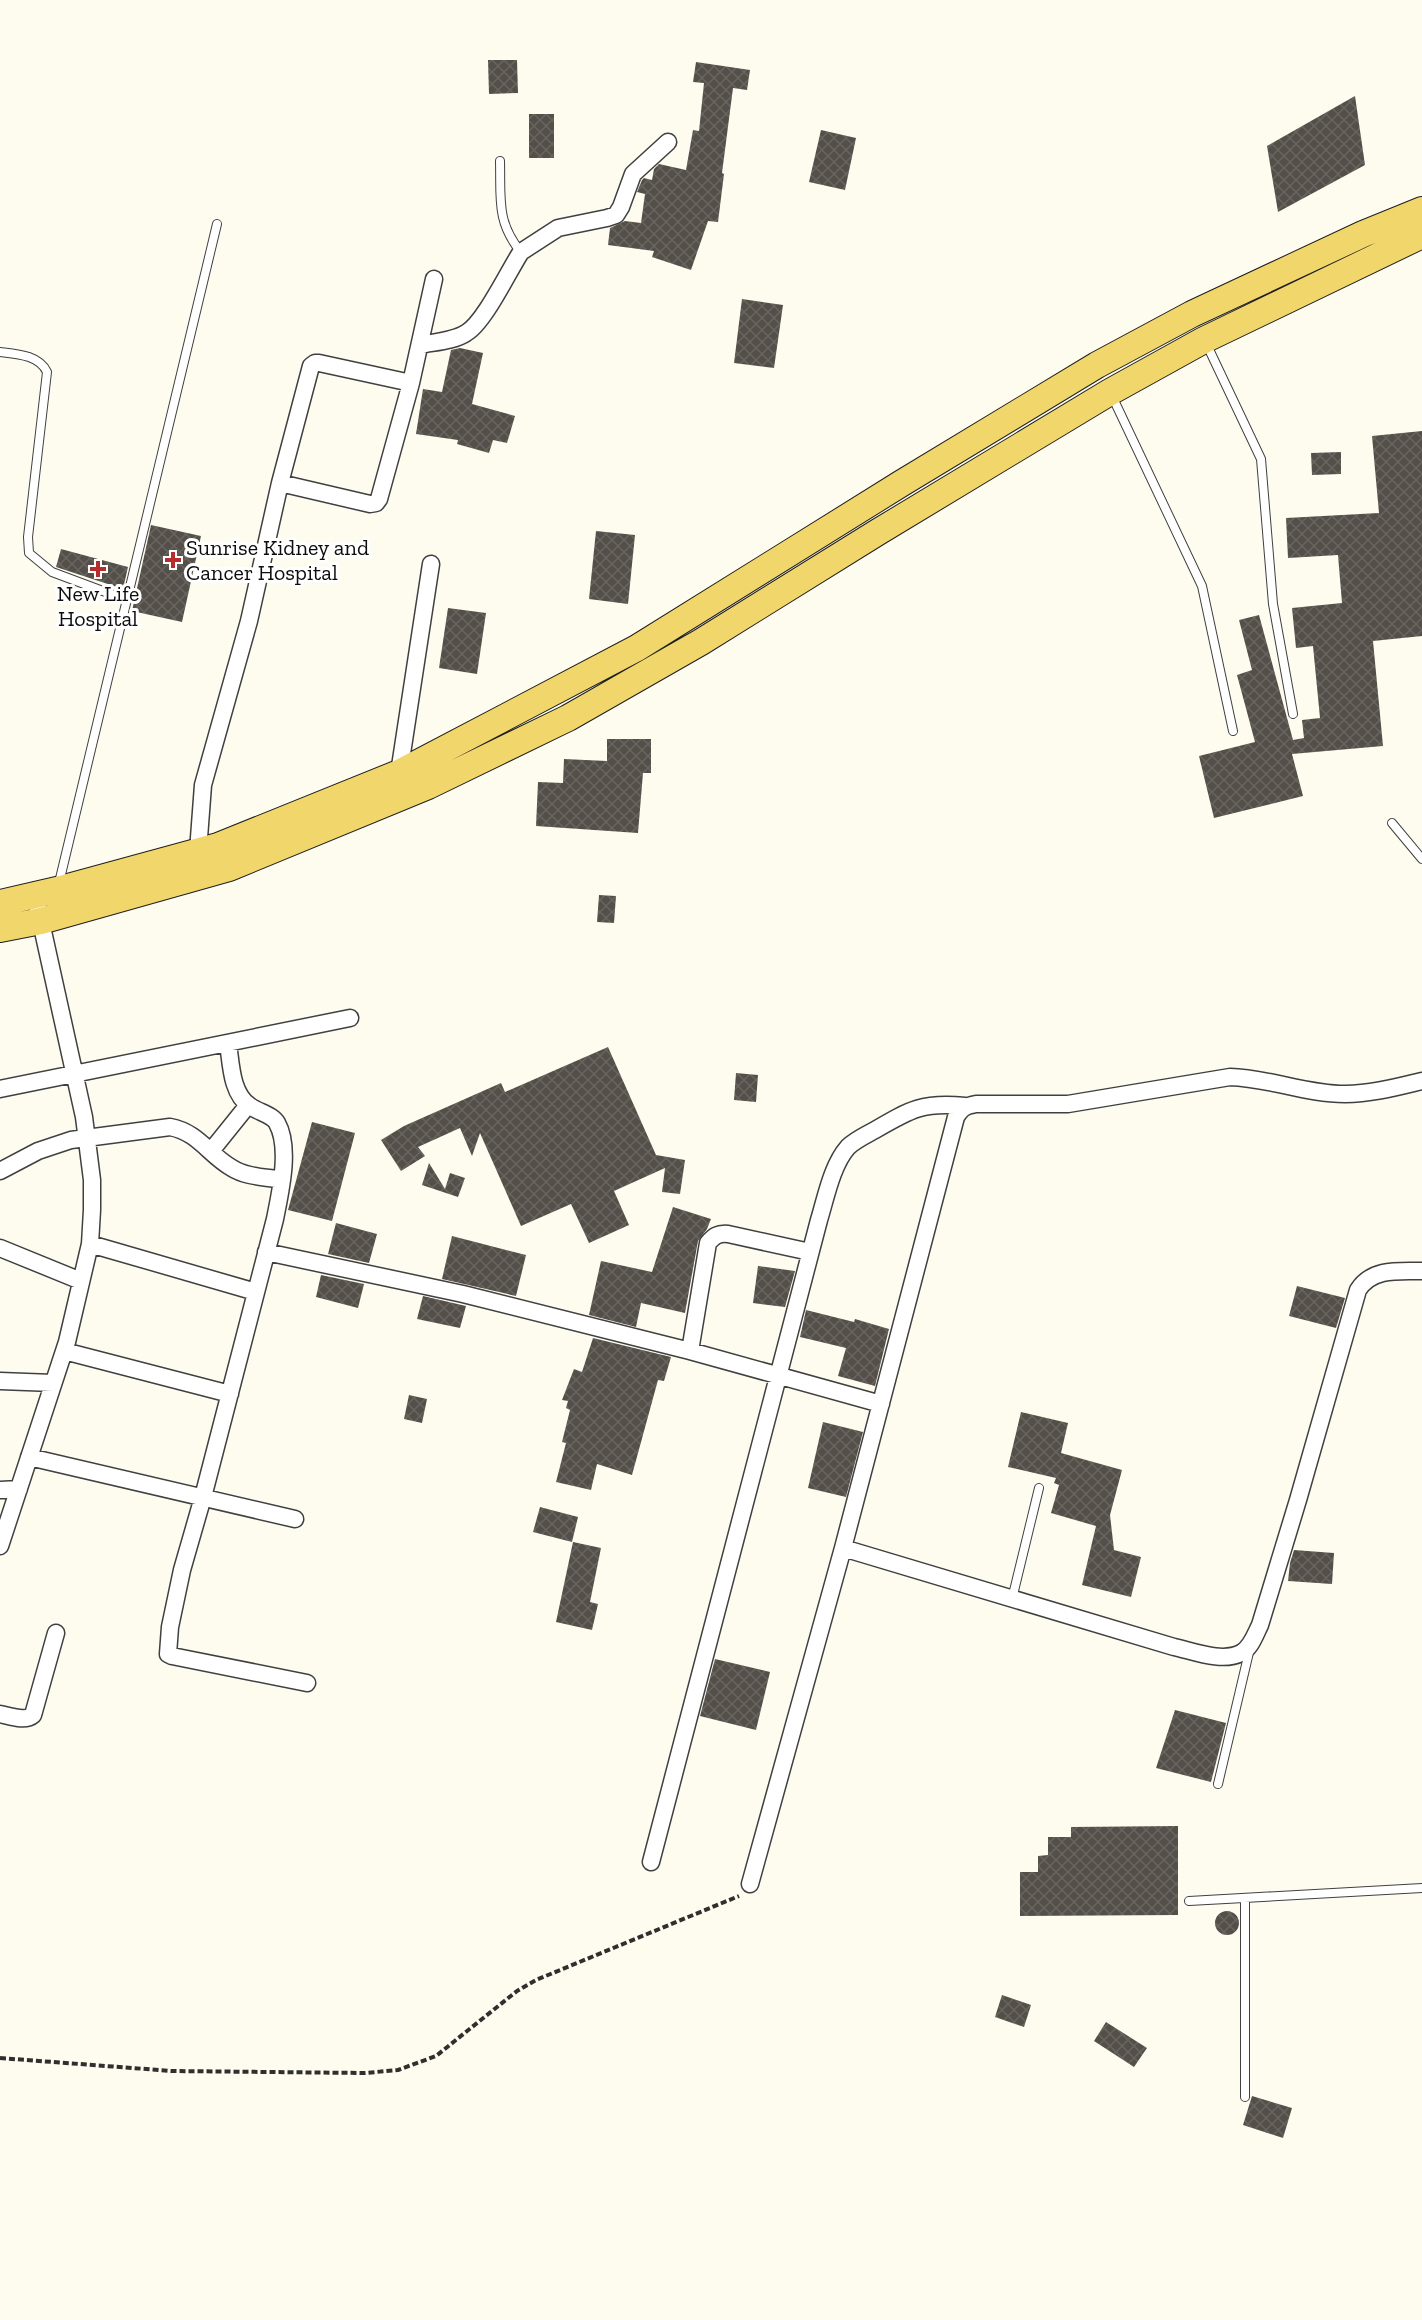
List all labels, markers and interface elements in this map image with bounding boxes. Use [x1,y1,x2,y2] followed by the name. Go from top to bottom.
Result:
[186,534,369,586] place label: Sunrise Kidney and Cancer Hospital
[164,551,182,569] marker: Sunrise Kidney and Cancer Hospital
[89,560,107,578] marker: New Life Hospital
[57,580,139,632] place label: New Life Hospital

